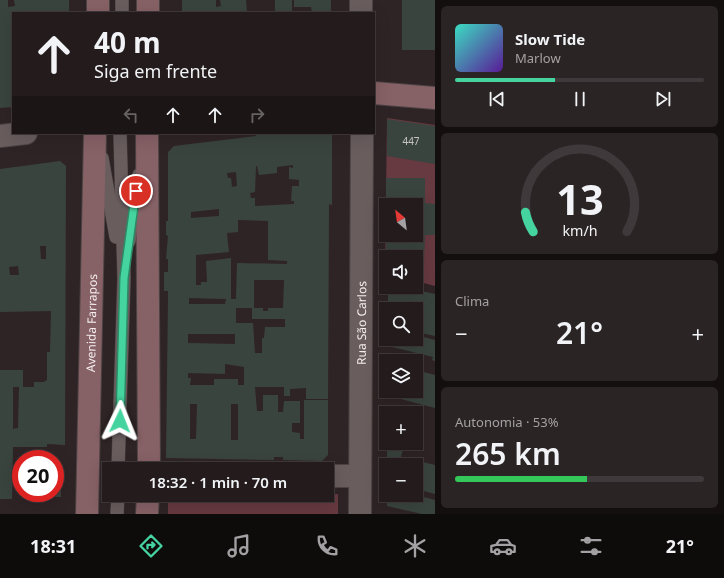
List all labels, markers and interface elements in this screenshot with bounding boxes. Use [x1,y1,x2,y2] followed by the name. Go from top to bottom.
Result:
[94,23,161,61] text: 40 m
[28,28,80,80] icon: ahead
[515,29,585,49] text: Slow Tide
[515,49,561,67] text: Marlow
[94,59,217,83] text: Siga em frente
[486,88,508,110] icon: previous
[569,88,591,110] icon: pause
[652,88,674,110] icon: next
[120,104,142,126] icon: left
[162,104,184,126] icon: ahead
[204,104,226,126] icon: ahead
[246,104,268,126] icon: right
[402,134,420,148] house number: 447
[556,170,603,226] text: 13
[119,174,153,208] pin
[125,180,147,202] icon: arrive
[379,198,423,242] north arrow
[379,198,423,502] map controls
[562,220,597,239] text: km/h
[379,250,423,294] button: sound
[81,274,101,372] street label: Avenida Farrapos
[352,281,370,365] street label: Rua São Carlos
[455,292,489,310] text: Clima
[379,302,423,346] button: search
[556,312,603,353] text: 21°
[455,318,468,348] text: −
[691,318,704,348] text: +
[379,354,423,398] button: layers
[99,400,141,442] position arrow
[379,406,423,450] button: +
[455,413,559,431] text: Autonomia · 53%
[455,433,561,474] text: 265 km
[12,450,64,502] speed limit sign: 20
[379,458,423,502] button: −
[149,472,287,492] text: 18:32 · 1 min · 70 m
[137,532,165,560] icon: directions
[225,532,253,560] icon: music
[313,532,341,560] icon: phone
[401,532,429,560] icon: climate
[489,532,517,560] icon: car
[577,532,605,560] icon: filters
[30,534,76,558] text: 18:31
[666,534,694,558] text: 21°

